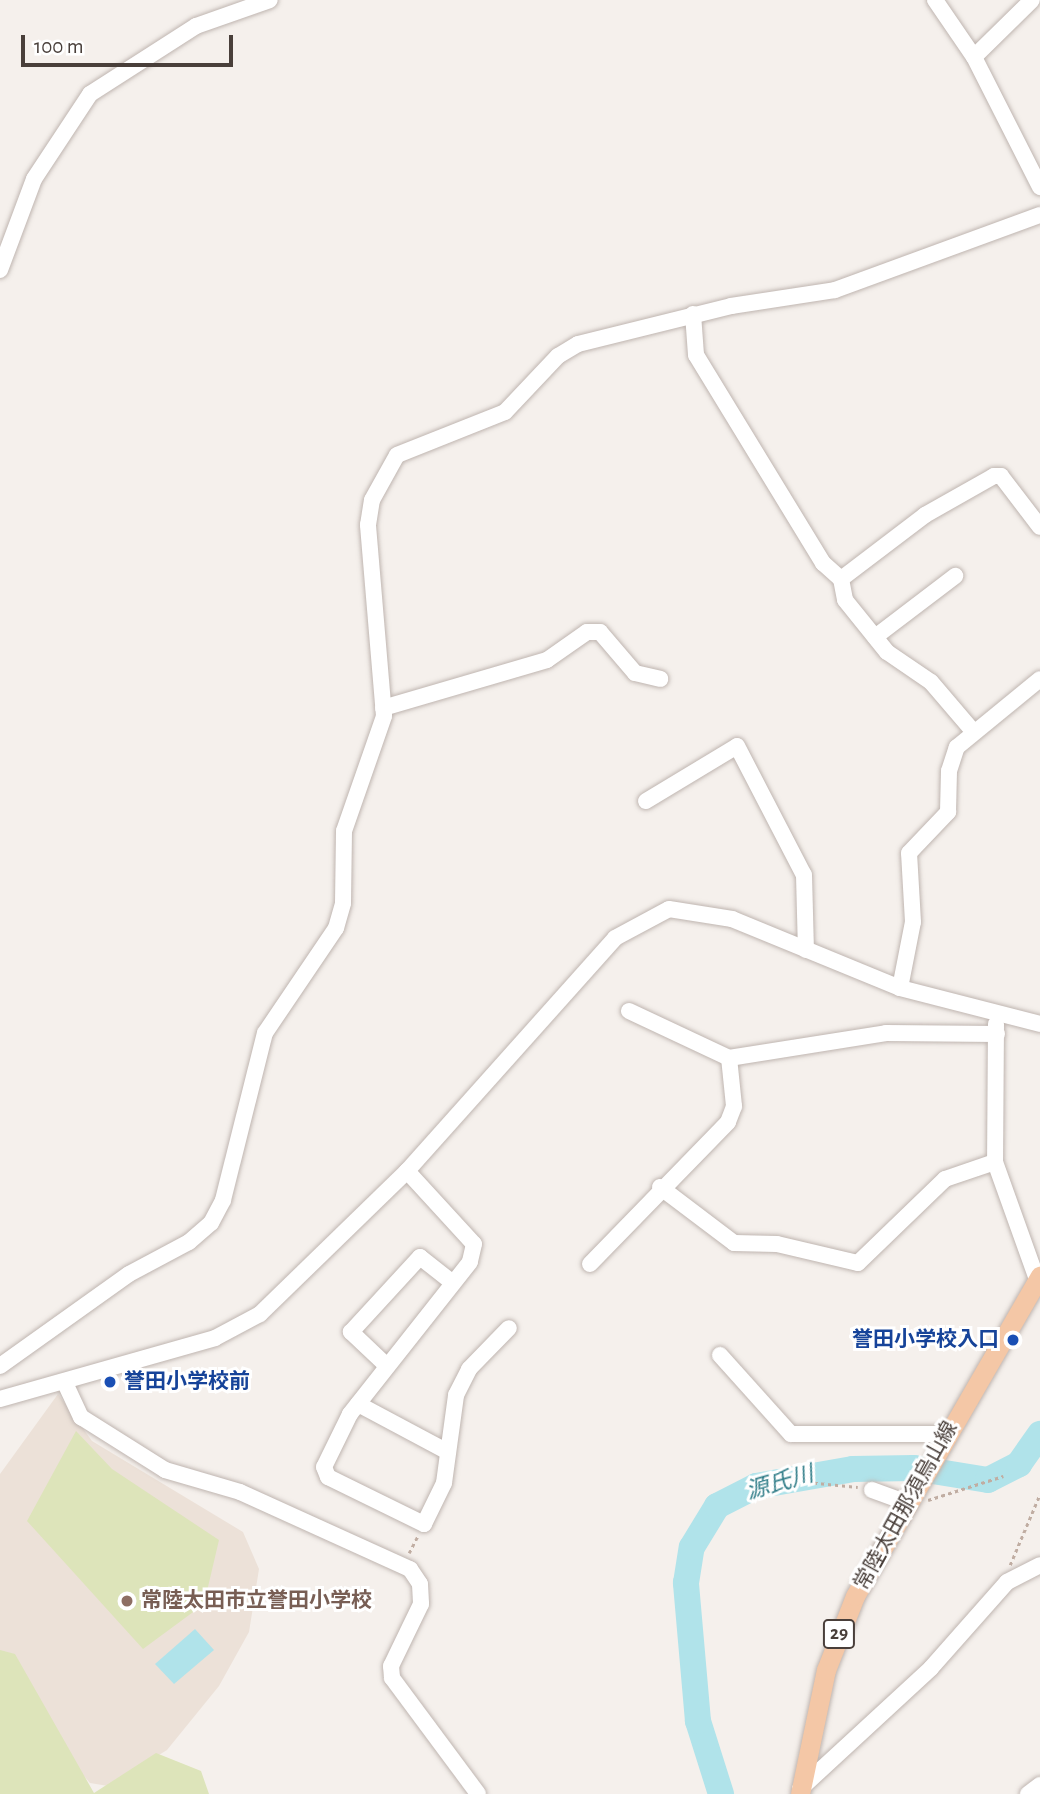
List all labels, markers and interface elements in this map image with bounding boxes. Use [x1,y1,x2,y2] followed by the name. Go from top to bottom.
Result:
[24,21,236,65] scale bar
[34,36,84,57] text: 100 m
[852,1327,999,1353] place label: 誉田小学校入口
[1005,1332,1021,1348] marker: 誉田小学校入口
[124,1369,250,1395] place label: 誉田小学校前
[102,1374,118,1390] marker: 誉田小学校前
[849,1417,963,1595] street label: 常陸太田那須烏山線
[743,1461,817,1507] water label: 源氏川
[141,1588,372,1614] place label: 常陸太田市立誉田小学校
[119,1593,135,1609] marker: 常陸太田市立誉田小学校
[822,1618,856,1650] road number: 29

